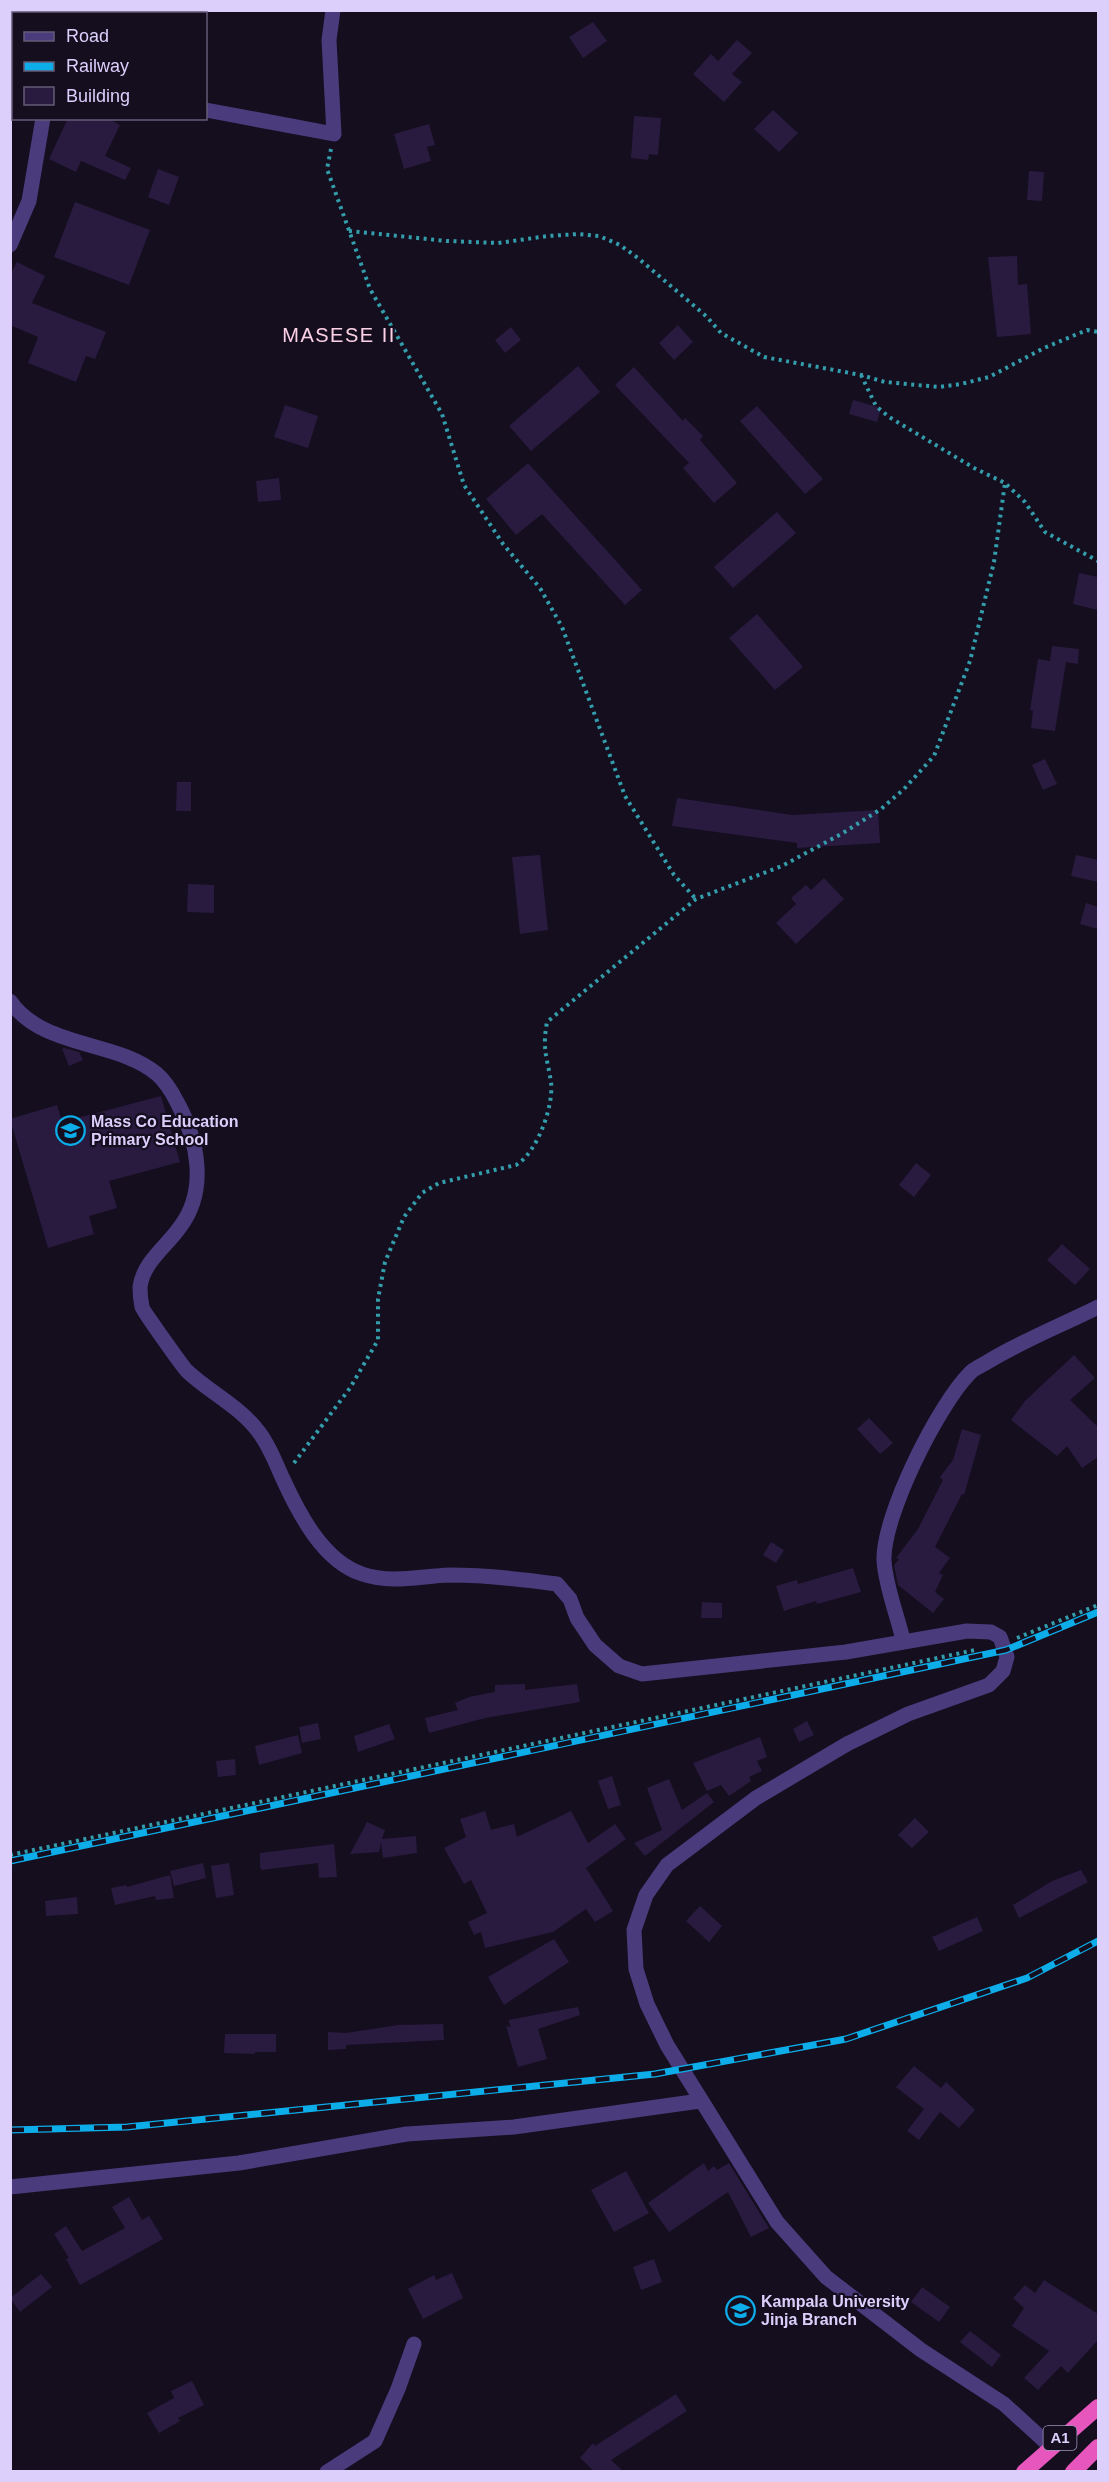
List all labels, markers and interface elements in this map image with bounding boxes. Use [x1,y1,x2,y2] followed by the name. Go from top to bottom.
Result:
[12,12,207,120] legend
[66,26,109,46] text: Road
[66,56,129,76] text: Railway
[66,86,130,106] text: Building
[282,324,396,346] district label: MASESE II
[91,1113,239,1148] place label: Mass Co Education Primary School
[54,1114,86,1146] school or university icon: Mass Co Education Primary School
[761,2293,910,2328] place label: Kampala University Jinja Branch
[724,2294,756,2326] school or university icon: Kampala University Jinja Branch
[1044,2426,1076,2450] road number: A1

